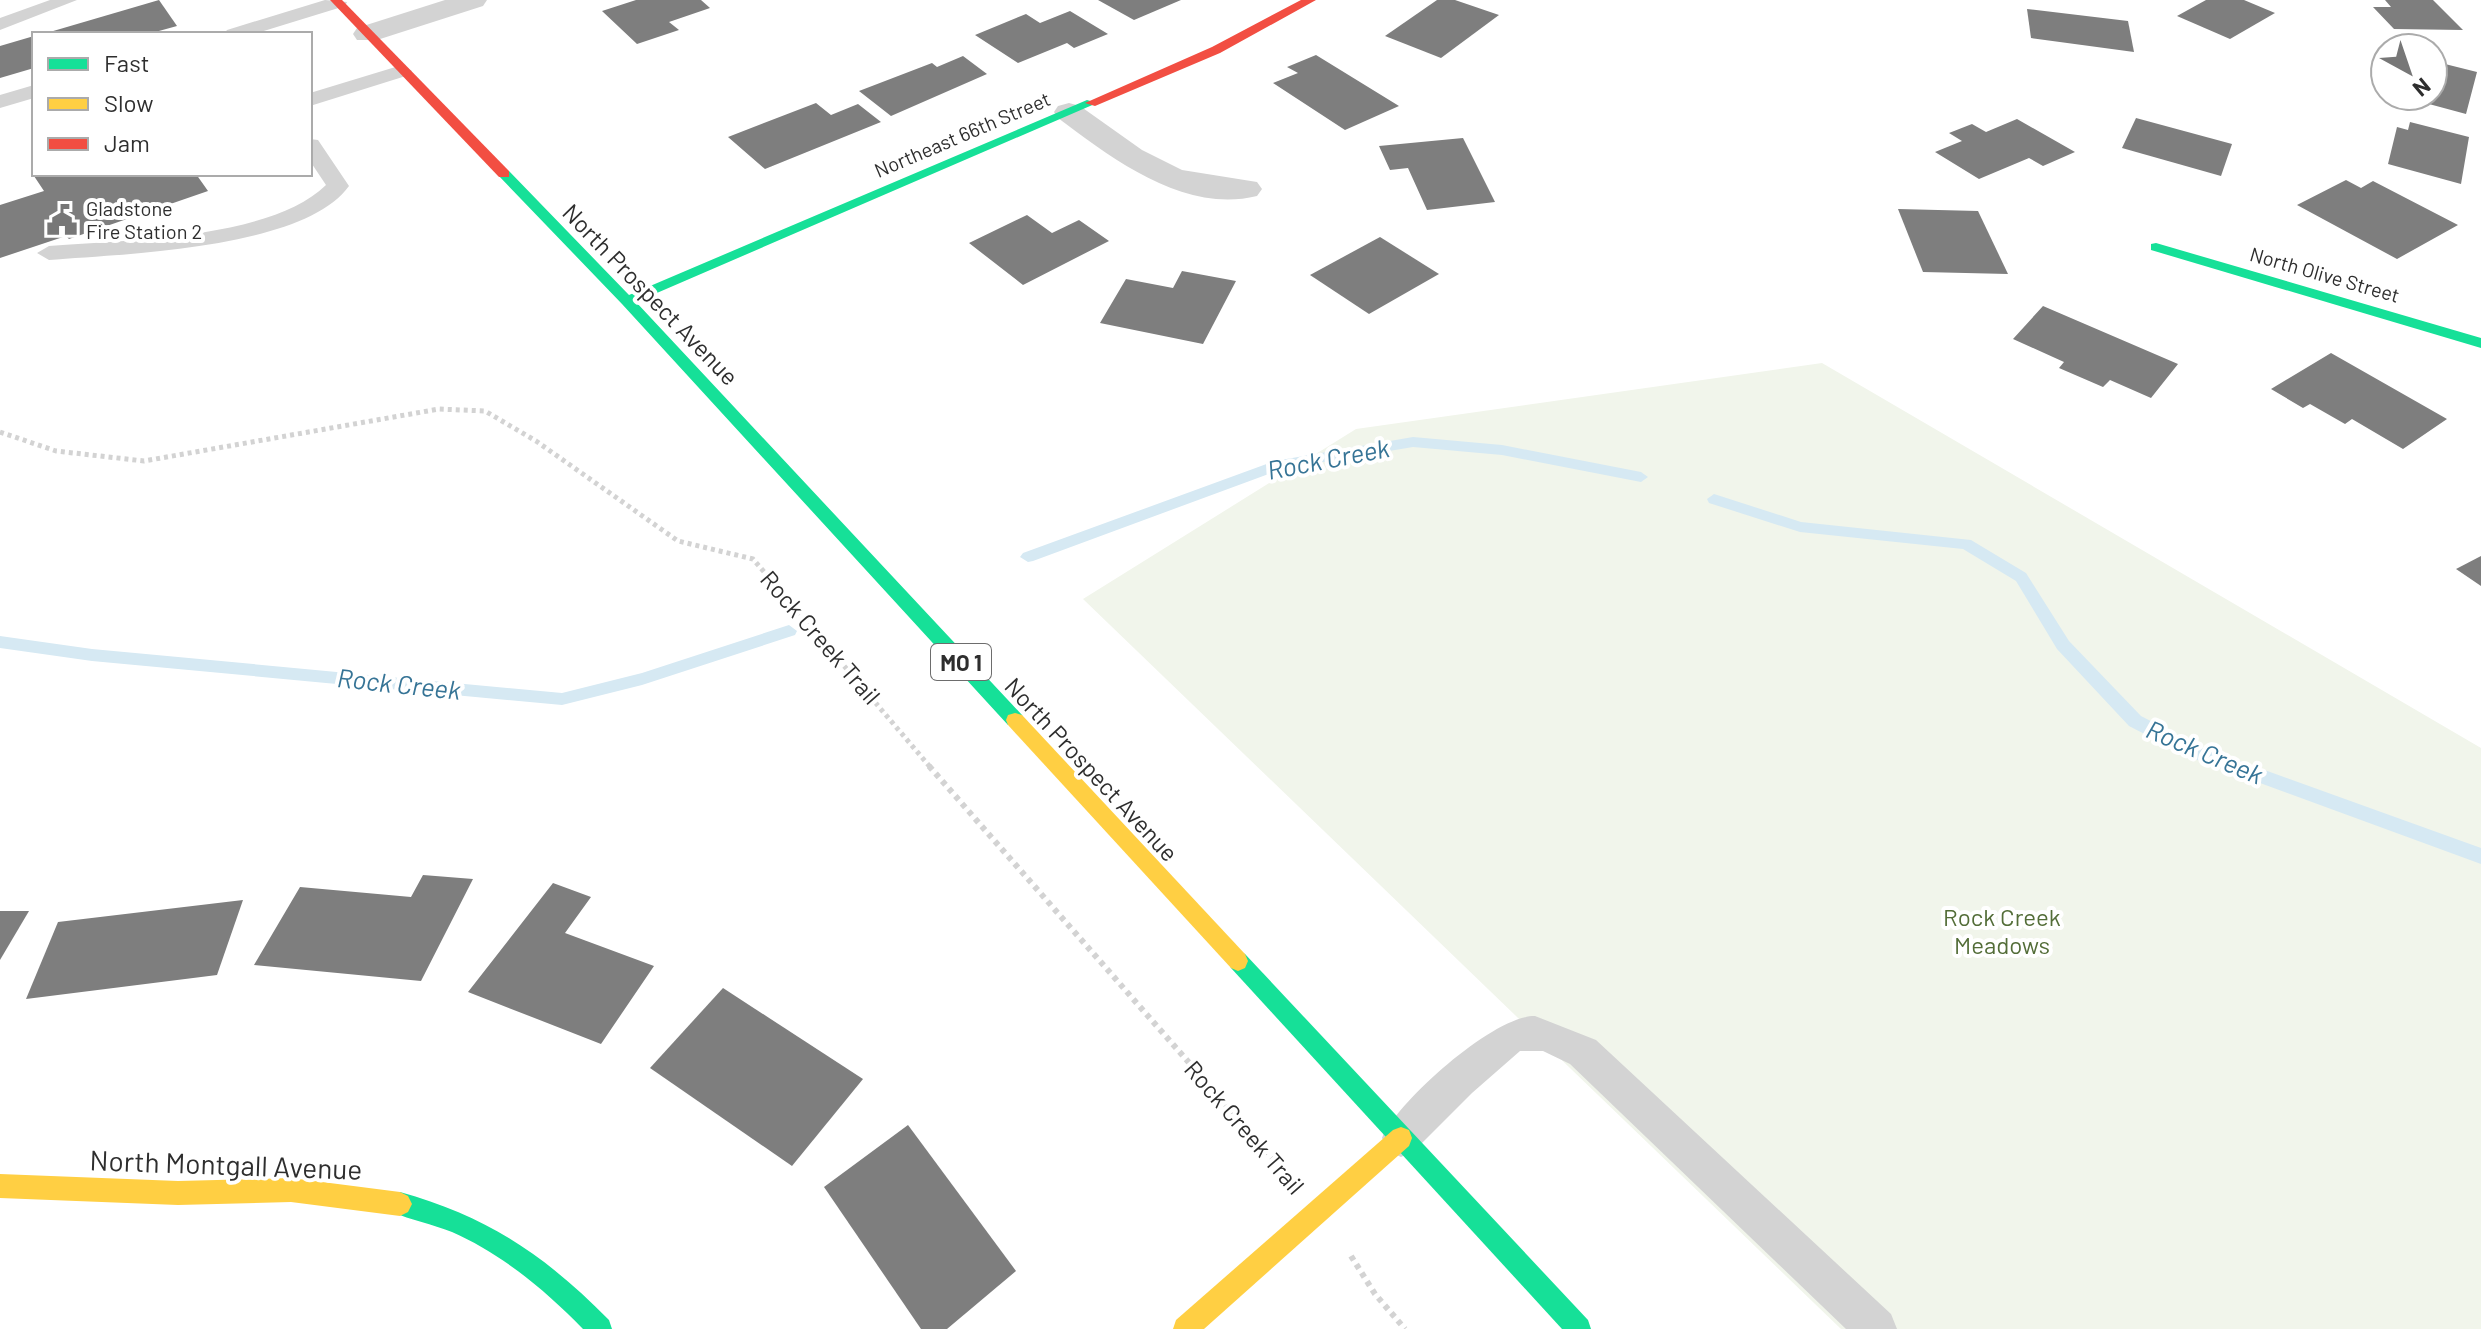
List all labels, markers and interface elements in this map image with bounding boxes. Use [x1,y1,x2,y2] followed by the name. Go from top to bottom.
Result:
[32,32,312,176] legend
[2369,32,2449,112] north arrow
[104,48,149,77] text: Fast
[2409,73,2436,103] text: N
[870,86,1054,182] street label: Northeast 66th Street
[104,88,153,117] text: Slow
[104,128,150,157] text: Jam
[86,196,202,243] place label: Gladstone Fire Station 2
[557,197,745,391] street label: North Prospect Avenue
[45,203,79,237] public building icon: Gladstone Fire Station 2
[2247,241,2403,307] street label: North Olive Street
[1264,431,1392,485] water label: Rock Creek
[755,564,887,710] street label: Rock Creek Trail
[931,644,991,680] road number: MO 1
[336,661,463,705] water label: Rock Creek
[999,671,1185,867] street label: North Prospect Avenue
[2142,713,2268,790] water label: Rock Creek
[1943,902,2061,959] park label: Rock Creek Meadows
[1179,1054,1311,1200] street label: Rock Creek Trail
[89,1142,363,1186] street label: North Montgall Avenue

